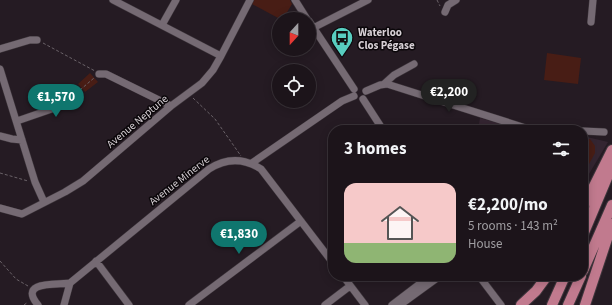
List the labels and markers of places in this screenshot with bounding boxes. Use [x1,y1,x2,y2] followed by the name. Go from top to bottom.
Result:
[329,25,355,58] bus stop icon: Waterloo Clos Pégase
[358,25,415,53] place label: Waterloo Clos Pégase
[416,79,482,113] pin: €2,200
[23,84,89,118] pin: €1,570
[206,221,272,255] pin: €1,830

